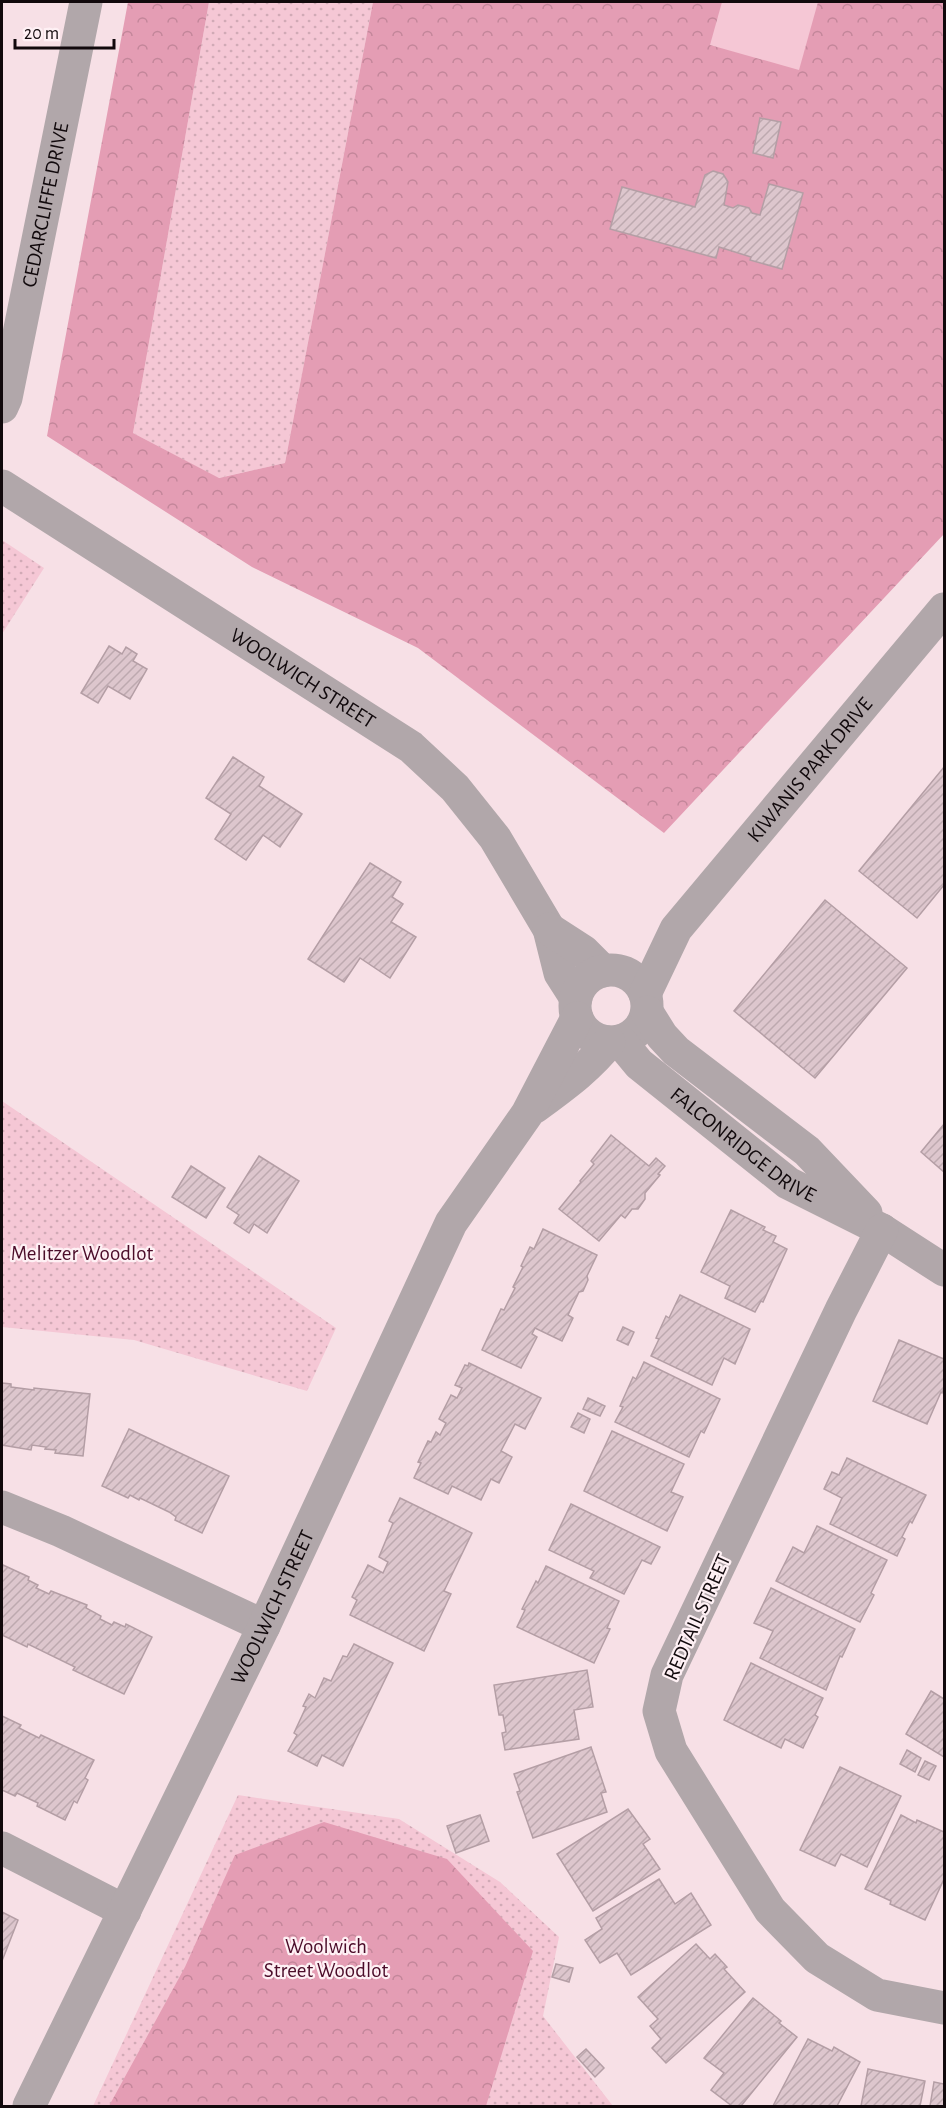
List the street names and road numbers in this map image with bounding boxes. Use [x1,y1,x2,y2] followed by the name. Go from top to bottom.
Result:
[19,121,72,289] street label: CEDARCLIFFE DRIVE
[226,625,379,732] street label: WOOLWICH STREET
[744,693,876,846] street label: KIWANIS PARK DRIVE
[666,1083,819,1206] street label: FALCONRIDGE DRIVE
[227,1527,318,1688] street label: WOOLWICH STREET
[660,1551,735,1683] street label: REDTAIL STREET

